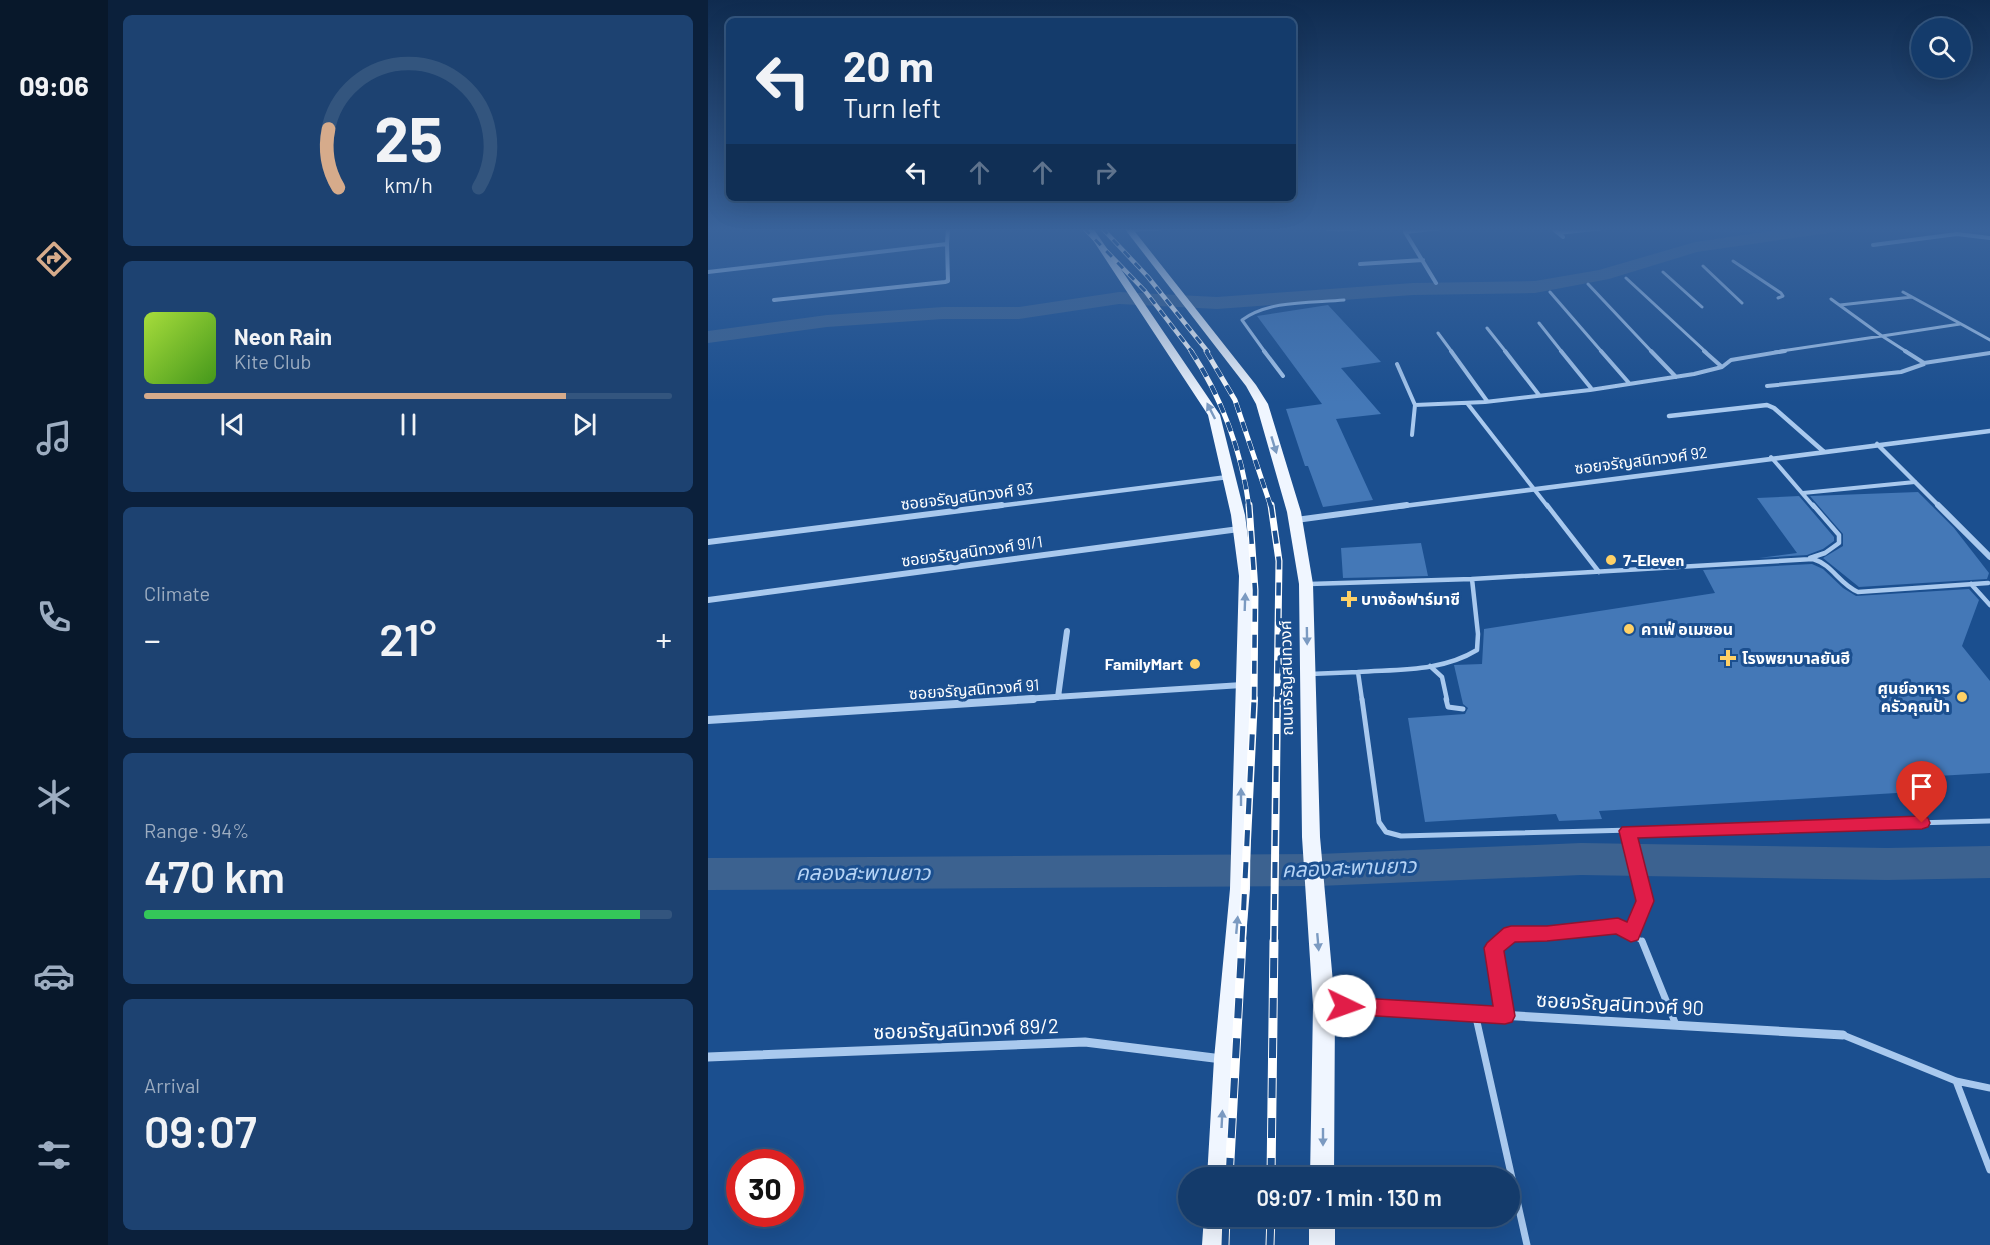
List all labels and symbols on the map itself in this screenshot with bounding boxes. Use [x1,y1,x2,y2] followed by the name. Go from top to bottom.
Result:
[1207,403,1216,420] one-way arrow
[1270,436,1279,454] one-way arrow
[1573,442,1708,477] street label: ซอยจรัญสนิทวงศ์ 92
[900,478,1034,513] street label: ซอยจรัญสนิทวงศ์ 93
[900,531,1044,570] street label: ซอยจรัญสนิทวงศ์ 91/1
[1623,550,1684,569] place label: 7-Eleven
[1604,553,1618,567] marker: 7-Eleven
[1361,589,1460,608] place label: บางอ้อฟาร์มาซี
[1342,592,1356,606] marker: บางอ้อฟาร์มาซี
[1240,593,1249,612] one-way arrow
[1641,619,1733,638] place label: คาเฟ่ อเมซอน
[1275,620,1296,736] street label: ถนนจรัญสนิทวงศ์
[1622,622,1636,636] marker: คาเฟ่ อเมซอน
[1302,627,1312,646] one-way arrow
[1742,648,1850,667] place label: โรงพยาบาลยันฮี
[1719,649,1737,667] marker: โรงพยาบาลยันฮี
[1105,654,1183,673] place label: FamilyMart
[1188,657,1202,671] marker: FamilyMart
[908,674,1040,703] street label: ซอยจรัญสนิทวงศ์ 91
[1878,678,1950,716] place label: ศูนย์อาหาร ครัวคุณป้า
[1955,690,1969,704] marker: ศูนย์อาหาร ครัวคุณป้า
[1896,761,1947,823] pin
[1236,788,1246,807] one-way arrow
[1281,852,1417,881] water label: คลองสะพานยาว
[796,859,931,884] water label: คลองสะพานยาว
[1232,915,1242,934] one-way arrow
[1313,932,1323,951] one-way arrow
[1313,974,1377,1038] position arrow
[1536,987,1704,1019] street label: ซอยจรัญสนิทวงศ์ 90
[873,1013,1059,1043] street label: ซอยจรัญสนิทวงศ์ 89/2
[1217,1110,1227,1129] one-way arrow
[1318,1127,1328,1146] one-way arrow
[726,1149,804,1227] speed limit sign: 30

